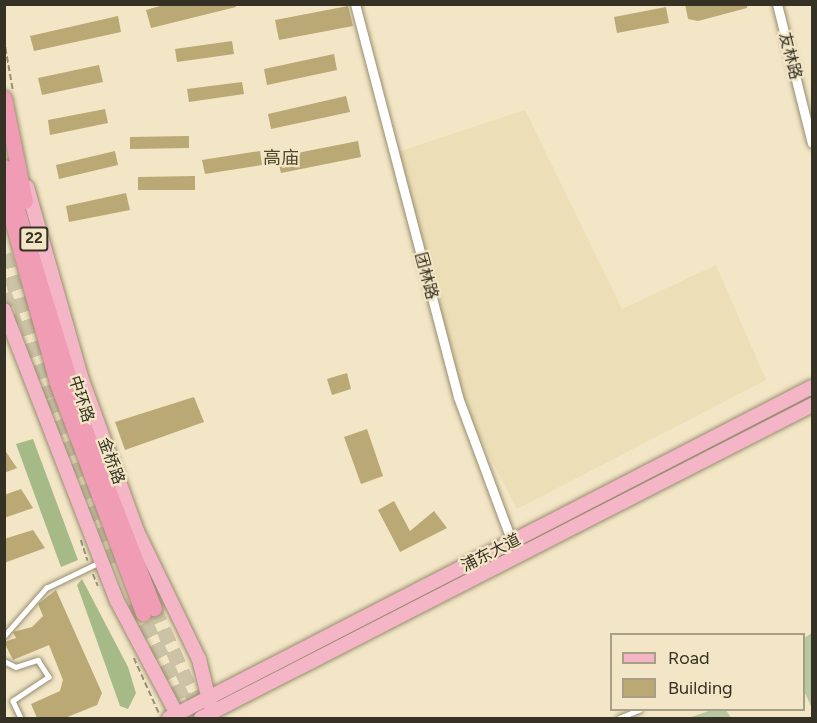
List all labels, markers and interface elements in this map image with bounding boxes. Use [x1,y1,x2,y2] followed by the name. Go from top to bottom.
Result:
[775,30,805,82] street label: 友林路
[263,147,299,169] district label: 高庙
[19,227,49,251] road number: 22
[411,250,441,302] street label: 团林路
[64,373,98,425] street label: 中环路
[94,435,128,487] street label: 金桥路
[458,530,524,576] street label: 浦东大道
[610,633,805,711] legend
[668,647,709,669] text: Road
[668,677,733,699] text: Building

